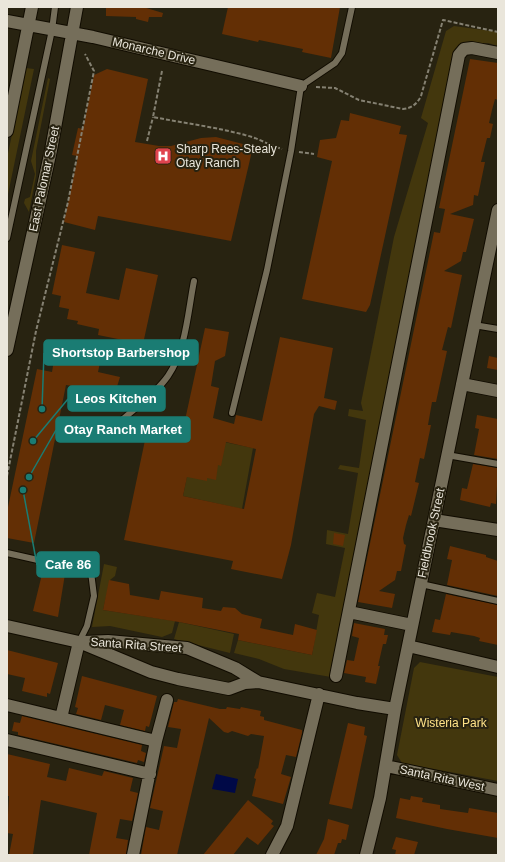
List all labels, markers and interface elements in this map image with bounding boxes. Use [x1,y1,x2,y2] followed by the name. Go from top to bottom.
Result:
[111,35,197,67] street label: Monarche Drive
[26,124,62,233] street label: East Palomar Street
[176,142,277,170] place label: Sharp Rees-Stealy Otay Ranch
[153,146,173,166] hospital icon: Sharp Rees-Stealy Otay Ranch
[44,340,198,365] callout: Shortstop Barbershop
[52,345,190,360] text: Shortstop Barbershop
[68,386,165,411] callout: Leos Kitchen
[75,391,157,406] text: Leos Kitchen
[56,417,190,442] callout: Otay Ranch Market
[64,422,183,437] text: Otay Ranch Market
[415,486,447,579] street label: Fieldbrook Street
[37,552,99,577] callout: Cafe 86
[45,557,91,572] text: Cafe 86
[90,635,183,655] street label: Santa Rita Street
[415,716,488,730] park label: Wisteria Park
[398,762,486,794] street label: Santa Rita West

